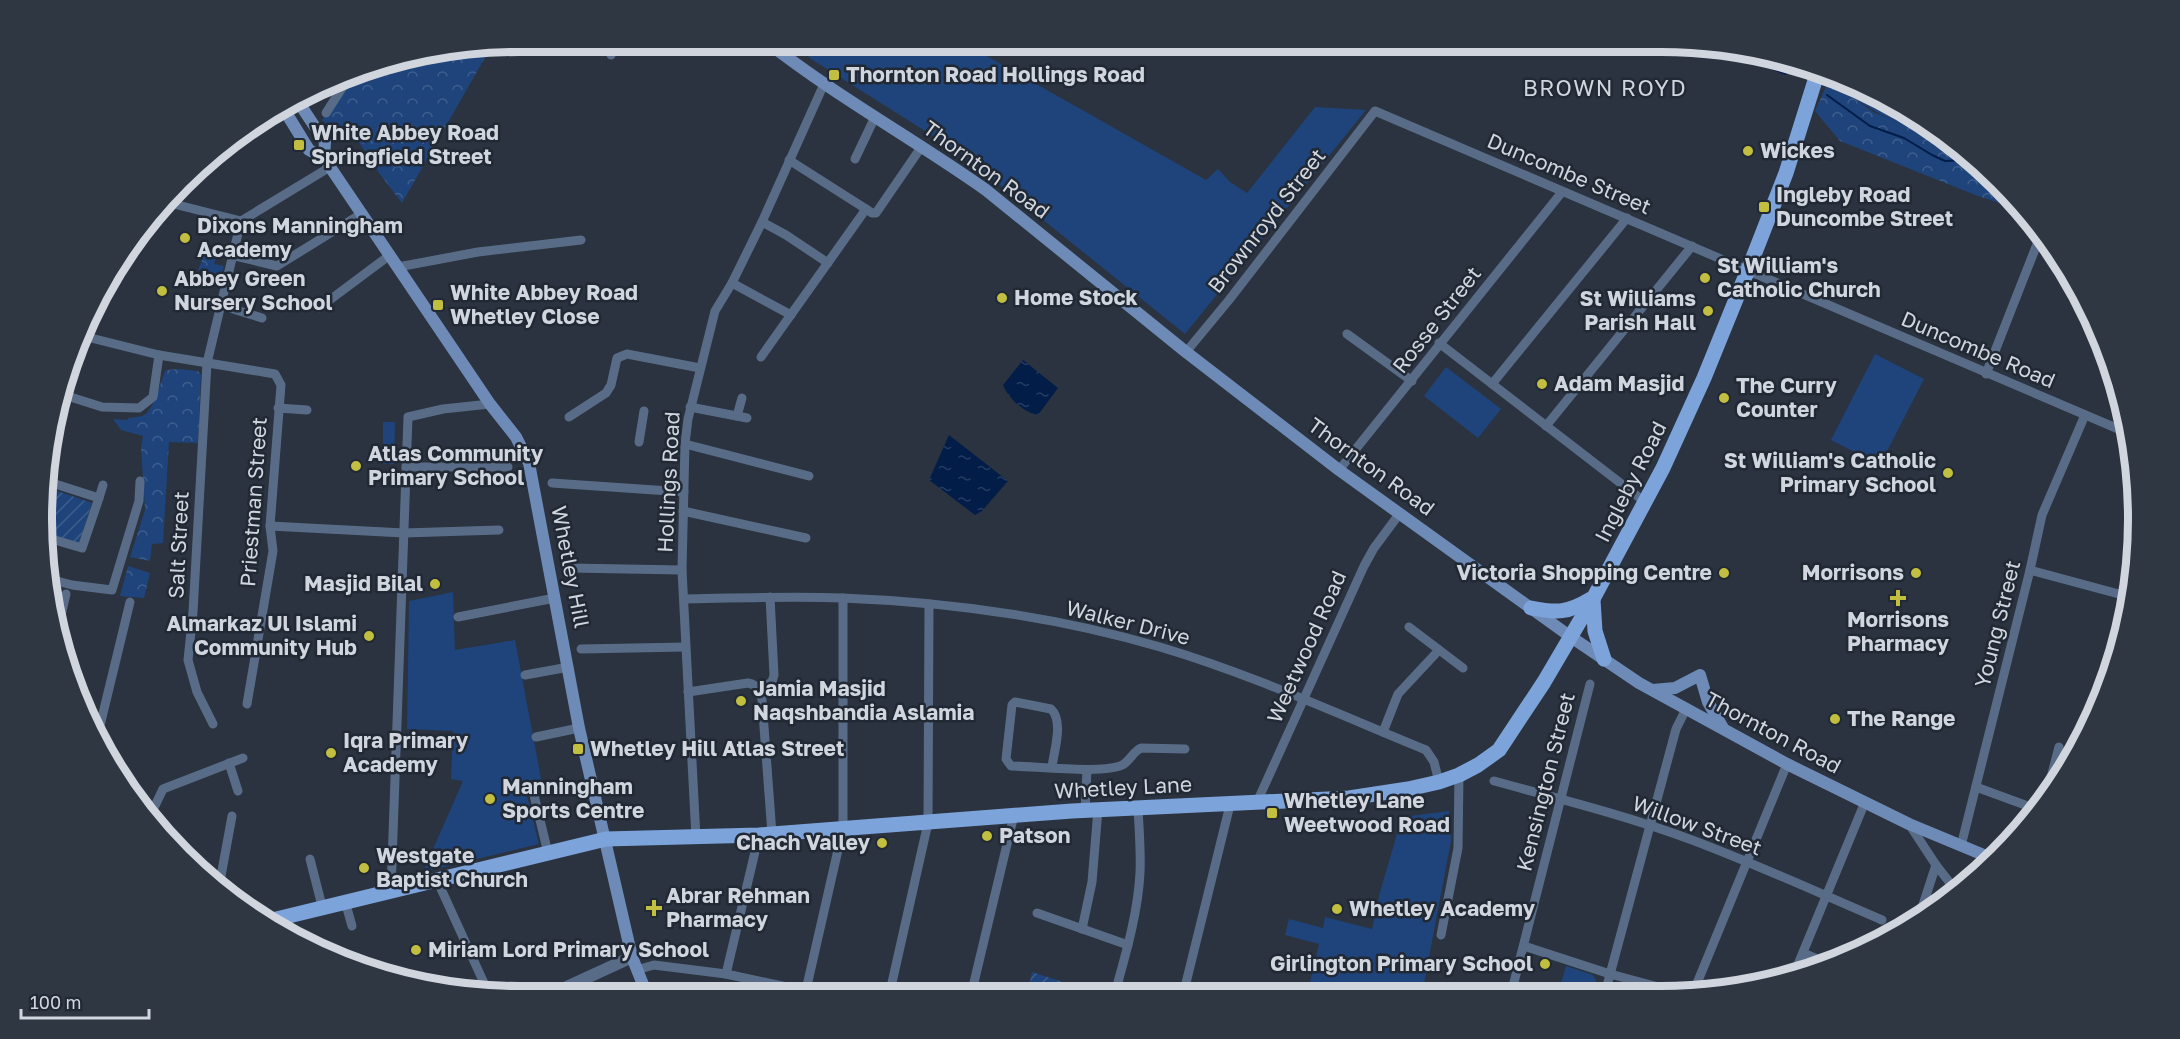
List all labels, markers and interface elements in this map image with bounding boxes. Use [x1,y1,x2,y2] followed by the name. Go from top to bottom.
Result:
[846,61,1145,87] place label: Thornton Road Hollings Road
[827,68,841,82] marker: Thornton Road Hollings Road
[1523,74,1687,101] district label: BROWN ROYD
[918,115,1055,224] street label: Thornton Road
[311,119,499,169] place label: White Abbey Road Springfield Street
[1484,127,1655,219] street label: Duncombe Street
[1760,137,1835,163] place label: Wickes
[292,138,306,152] marker: White Abbey Road Springfield Street
[1202,143,1331,298] street label: Brownroyd Street
[1741,144,1755,158] marker: Wickes
[1776,181,1953,231] place label: Ingleby Road Duncombe Street
[1757,200,1771,214] marker: Ingleby Road Duncombe Street
[197,212,403,262] place label: Dixons Manningham Academy
[178,231,192,245] marker: Dixons Manningham Academy
[1717,252,1881,302] place label: St William's Catholic Church
[1386,261,1486,378] street label: Rosse Street
[174,265,332,315] place label: Abbey Green Nursery School
[1698,271,1712,285] marker: St William's Catholic Church
[450,279,638,329] place label: White Abbey Road Whetley Close
[155,284,169,298] marker: Abbey Green Nursery School
[1014,284,1138,310] place label: Home Stock
[1580,285,1696,335] place label: St Williams Parish Hall
[995,291,1009,305] marker: Home Stock
[431,298,445,312] marker: White Abbey Road Whetley Close
[1701,304,1715,318] marker: St Williams Parish Hall
[1897,305,2059,393] street label: Duncombe Road
[1554,370,1684,396] place label: Adam Masjid
[1736,372,1837,422] place label: The Curry Counter
[1535,377,1549,391] marker: Adam Masjid
[1717,391,1731,405] marker: The Curry Counter
[651,411,685,553] street label: Hollings Road
[1303,412,1440,521] street label: Thornton Road
[234,416,272,588] street label: Priestman Street
[1589,417,1672,546] street label: Ingleby Road
[368,440,544,490] place label: Atlas Community Primary School
[1724,447,1936,497] place label: St William's Catholic Primary School
[349,459,363,473] marker: Atlas Community Primary School
[1941,466,1955,480] marker: St William's Catholic Primary School
[162,491,194,599] street label: Salt Street
[546,503,596,630] street label: Whetley Hill
[1969,557,2025,690] street label: Young Street
[1456,559,1712,585] place label: Victoria Shopping Centre
[1802,559,1904,585] place label: Morrisons
[1261,566,1351,727] street label: Weetwood Road
[1717,566,1731,580] marker: Victoria Shopping Centre
[1909,566,1923,580] marker: Morrisons
[304,570,423,596] place label: Masjid Bilal
[428,577,442,591] marker: Masjid Bilal
[1891,591,1905,605] marker: Morrisons Pharmacy
[1063,594,1193,650] street label: Walker Drive
[1847,606,1949,656] place label: Morrisons Pharmacy
[167,610,357,660] place label: Almarkaz Ul Islami Community Hub
[362,629,376,643] marker: Almarkaz Ul Islami Community Hub
[753,675,975,725] place label: Jamia Masjid Naqshbandia Aslamia
[1701,685,1846,779] street label: Thornton Road
[1510,690,1580,874] street label: Kensington Street
[734,694,748,708] marker: Jamia Masjid Naqshbandia Aslamia
[1847,705,1955,731] place label: The Range
[1828,712,1842,726] marker: The Range
[343,727,469,777] place label: Iqra Primary Academy
[590,735,844,761] place label: Whetley Hill Atlas Street
[571,742,585,756] marker: Whetley Hill Atlas Street
[324,746,338,760] marker: Iqra Primary Academy
[1053,770,1193,804] street label: Whetley Lane
[502,773,644,823] place label: Manningham Sports Centre
[1284,787,1450,837] place label: Whetley Lane Weetwood Road
[1629,790,1766,861] street label: Willow Street
[483,792,497,806] marker: Manningham Sports Centre
[1265,806,1279,820] marker: Whetley Lane Weetwood Road
[999,822,1070,848] place label: Patson
[736,829,870,855] place label: Chach Valley
[980,829,994,843] marker: Patson
[875,836,889,850] marker: Chach Valley
[376,842,528,892] place label: Westgate Baptist Church
[357,861,371,875] marker: Westgate Baptist Church
[666,882,810,932] place label: Abrar Rehman Pharmacy
[1349,895,1535,921] place label: Whetley Academy
[647,901,661,915] marker: Abrar Rehman Pharmacy
[1330,902,1344,916] marker: Whetley Academy
[428,936,709,962] place label: Miriam Lord Primary School
[409,943,423,957] marker: Miriam Lord Primary School
[1270,950,1533,976] place label: Girlington Primary School
[1538,957,1552,971] marker: Girlington Primary School
[21,982,148,1020] scale bar
[30,991,81,1013] text: 100 m

